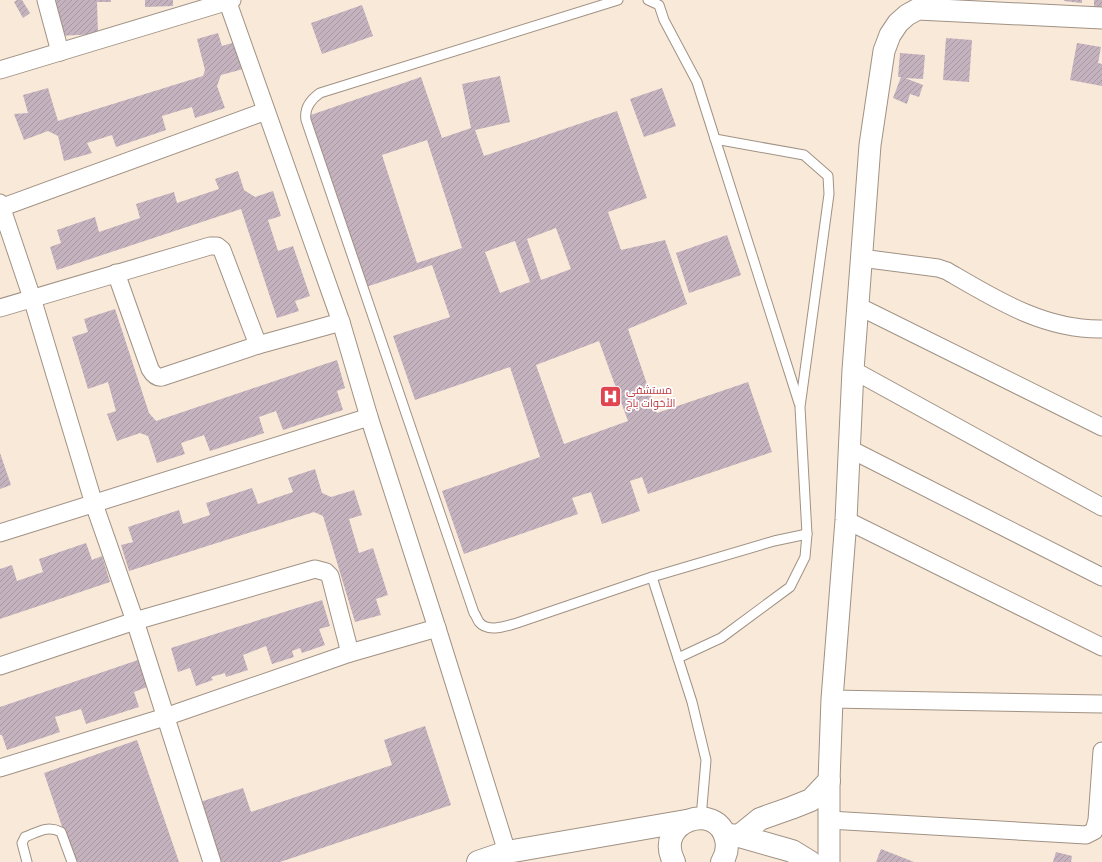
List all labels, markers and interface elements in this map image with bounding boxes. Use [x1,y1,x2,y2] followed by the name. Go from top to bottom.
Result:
[598,383,624,409] hospital icon: مستشفى الأخوات باج
[626,384,675,411] place label: مستشفى الأخوات باج

